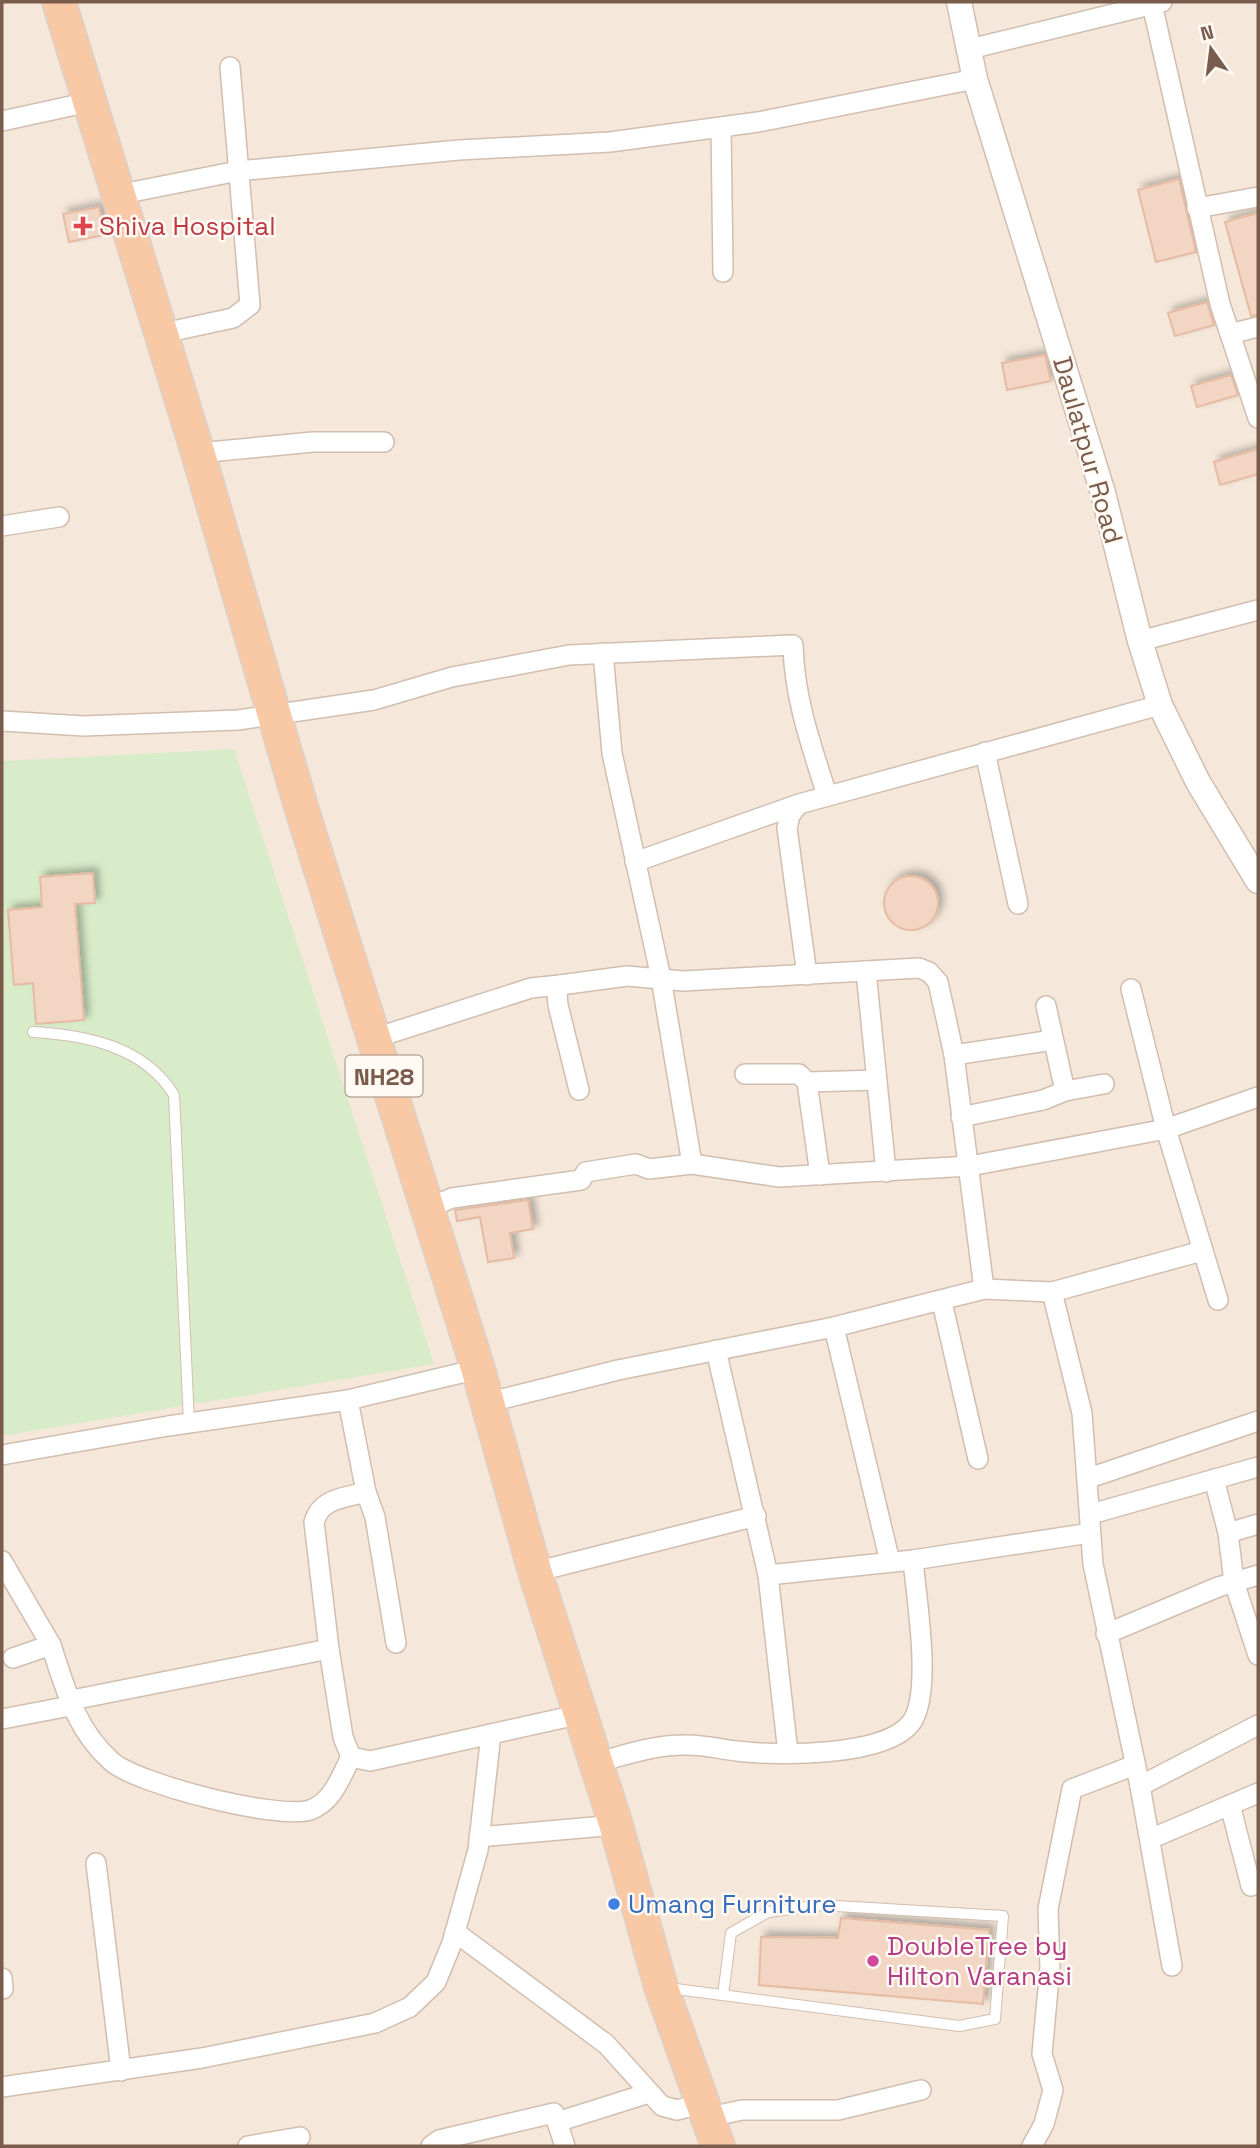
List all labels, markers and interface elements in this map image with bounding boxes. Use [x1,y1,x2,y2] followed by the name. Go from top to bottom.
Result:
[1176,14,1246,84] north arrow
[1198,19,1216,47] text: N
[99,209,276,243] place label: Shiva Hospital
[73,216,93,236] marker: Shiva Hospital
[1045,352,1131,548] street label: Daulatpur Road
[346,1056,422,1096] road number: NH28
[628,1887,837,1921] place label: Umang Furniture
[606,1896,622,1912] marker: Umang Furniture
[887,1929,1072,1993] place label: DoubleTree by Hilton Varanasi
[865,1953,881,1969] marker: DoubleTree by Hilton Varanasi

